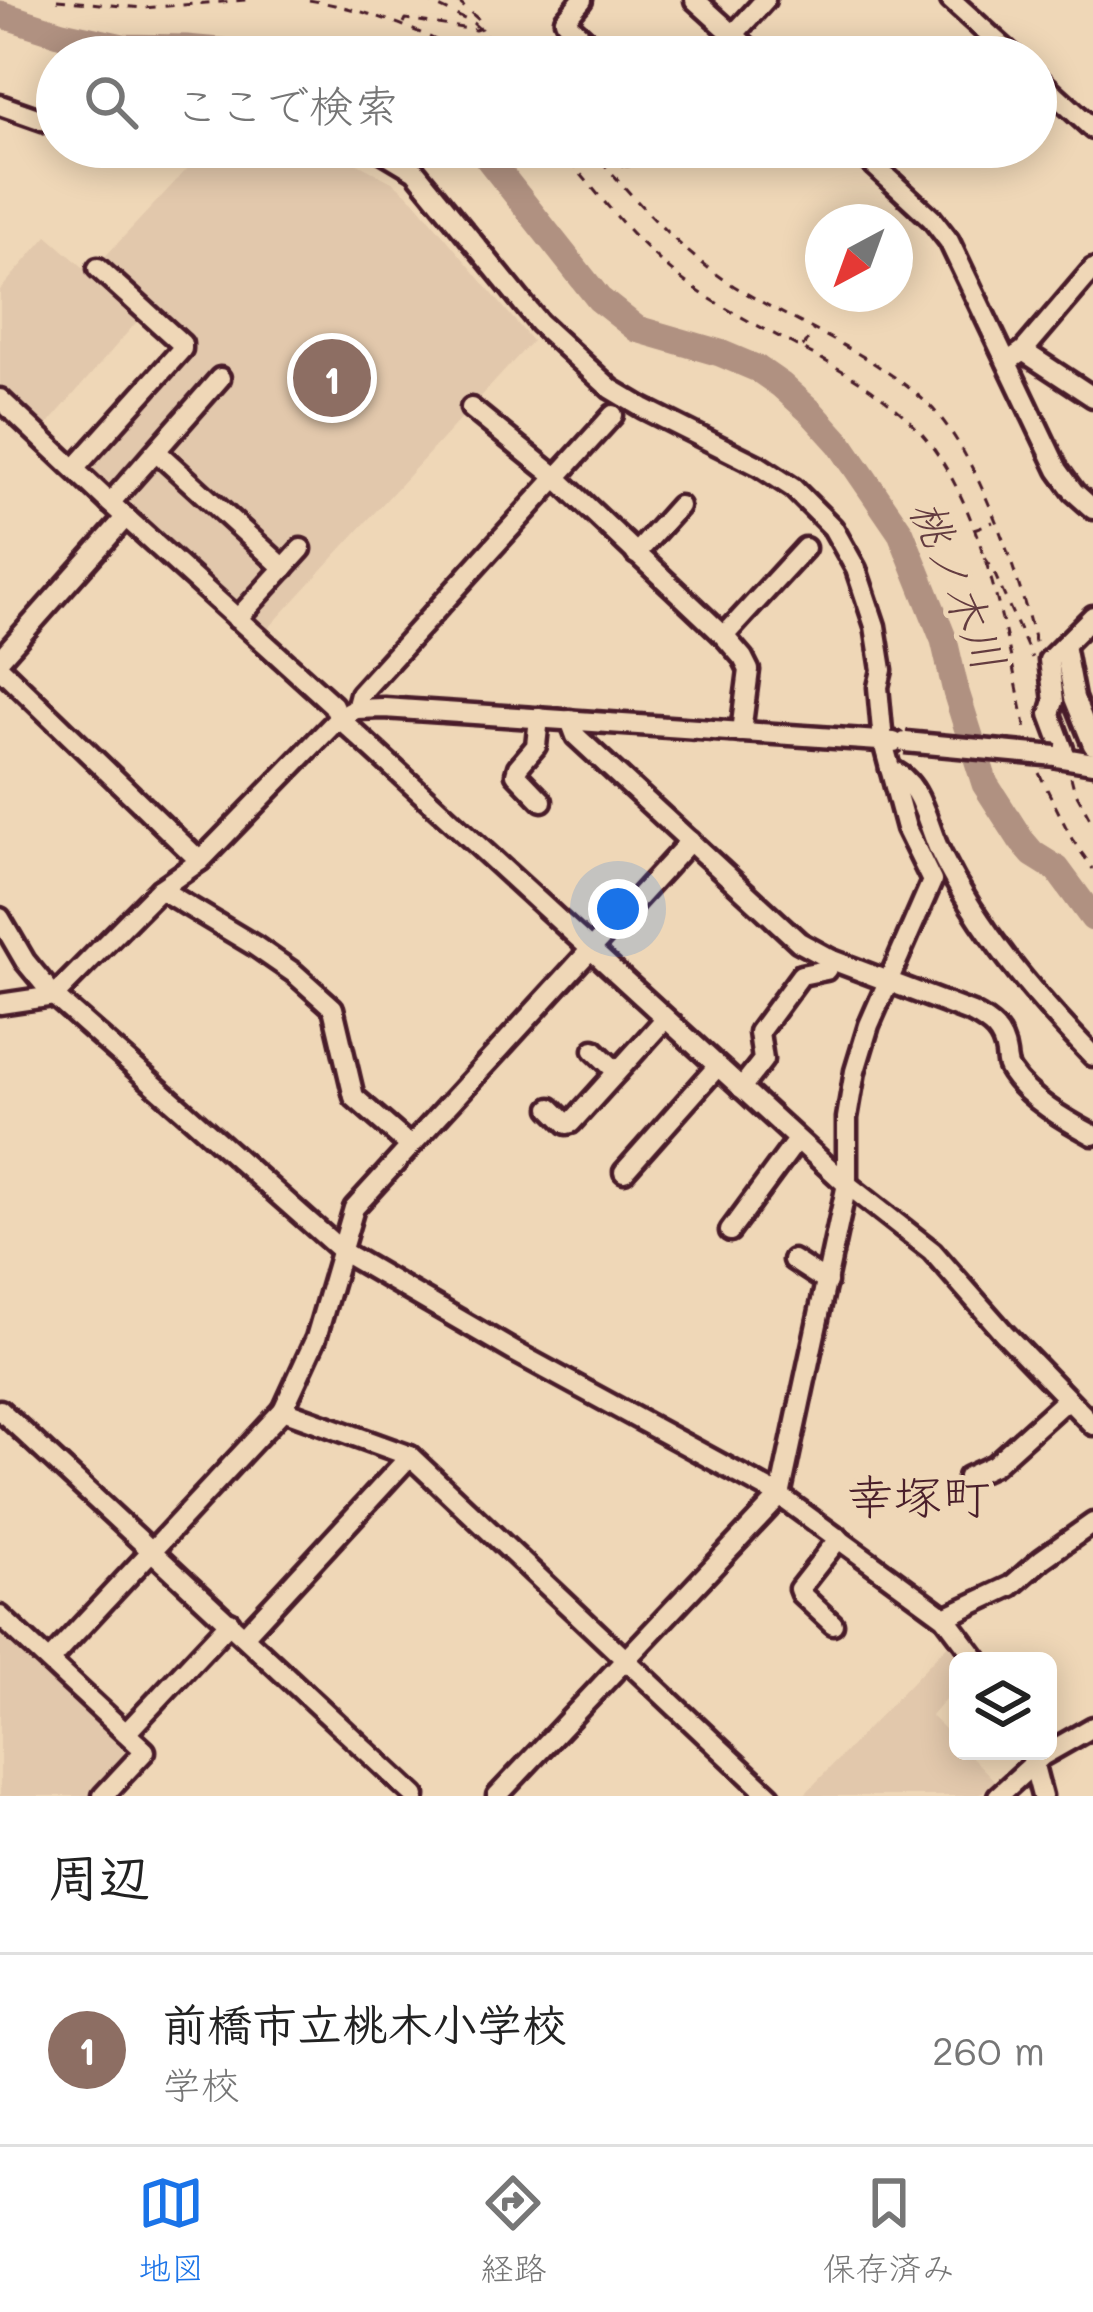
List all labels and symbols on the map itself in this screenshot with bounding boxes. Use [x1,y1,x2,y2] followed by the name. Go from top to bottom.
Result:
[805,204,913,312] north arrow
[293,333,371,423] pin: 1
[899,490,1020,679] water label: 桃ノ木川
[588,879,648,939] your location
[846,1464,990,1526] district label: 幸塚町

